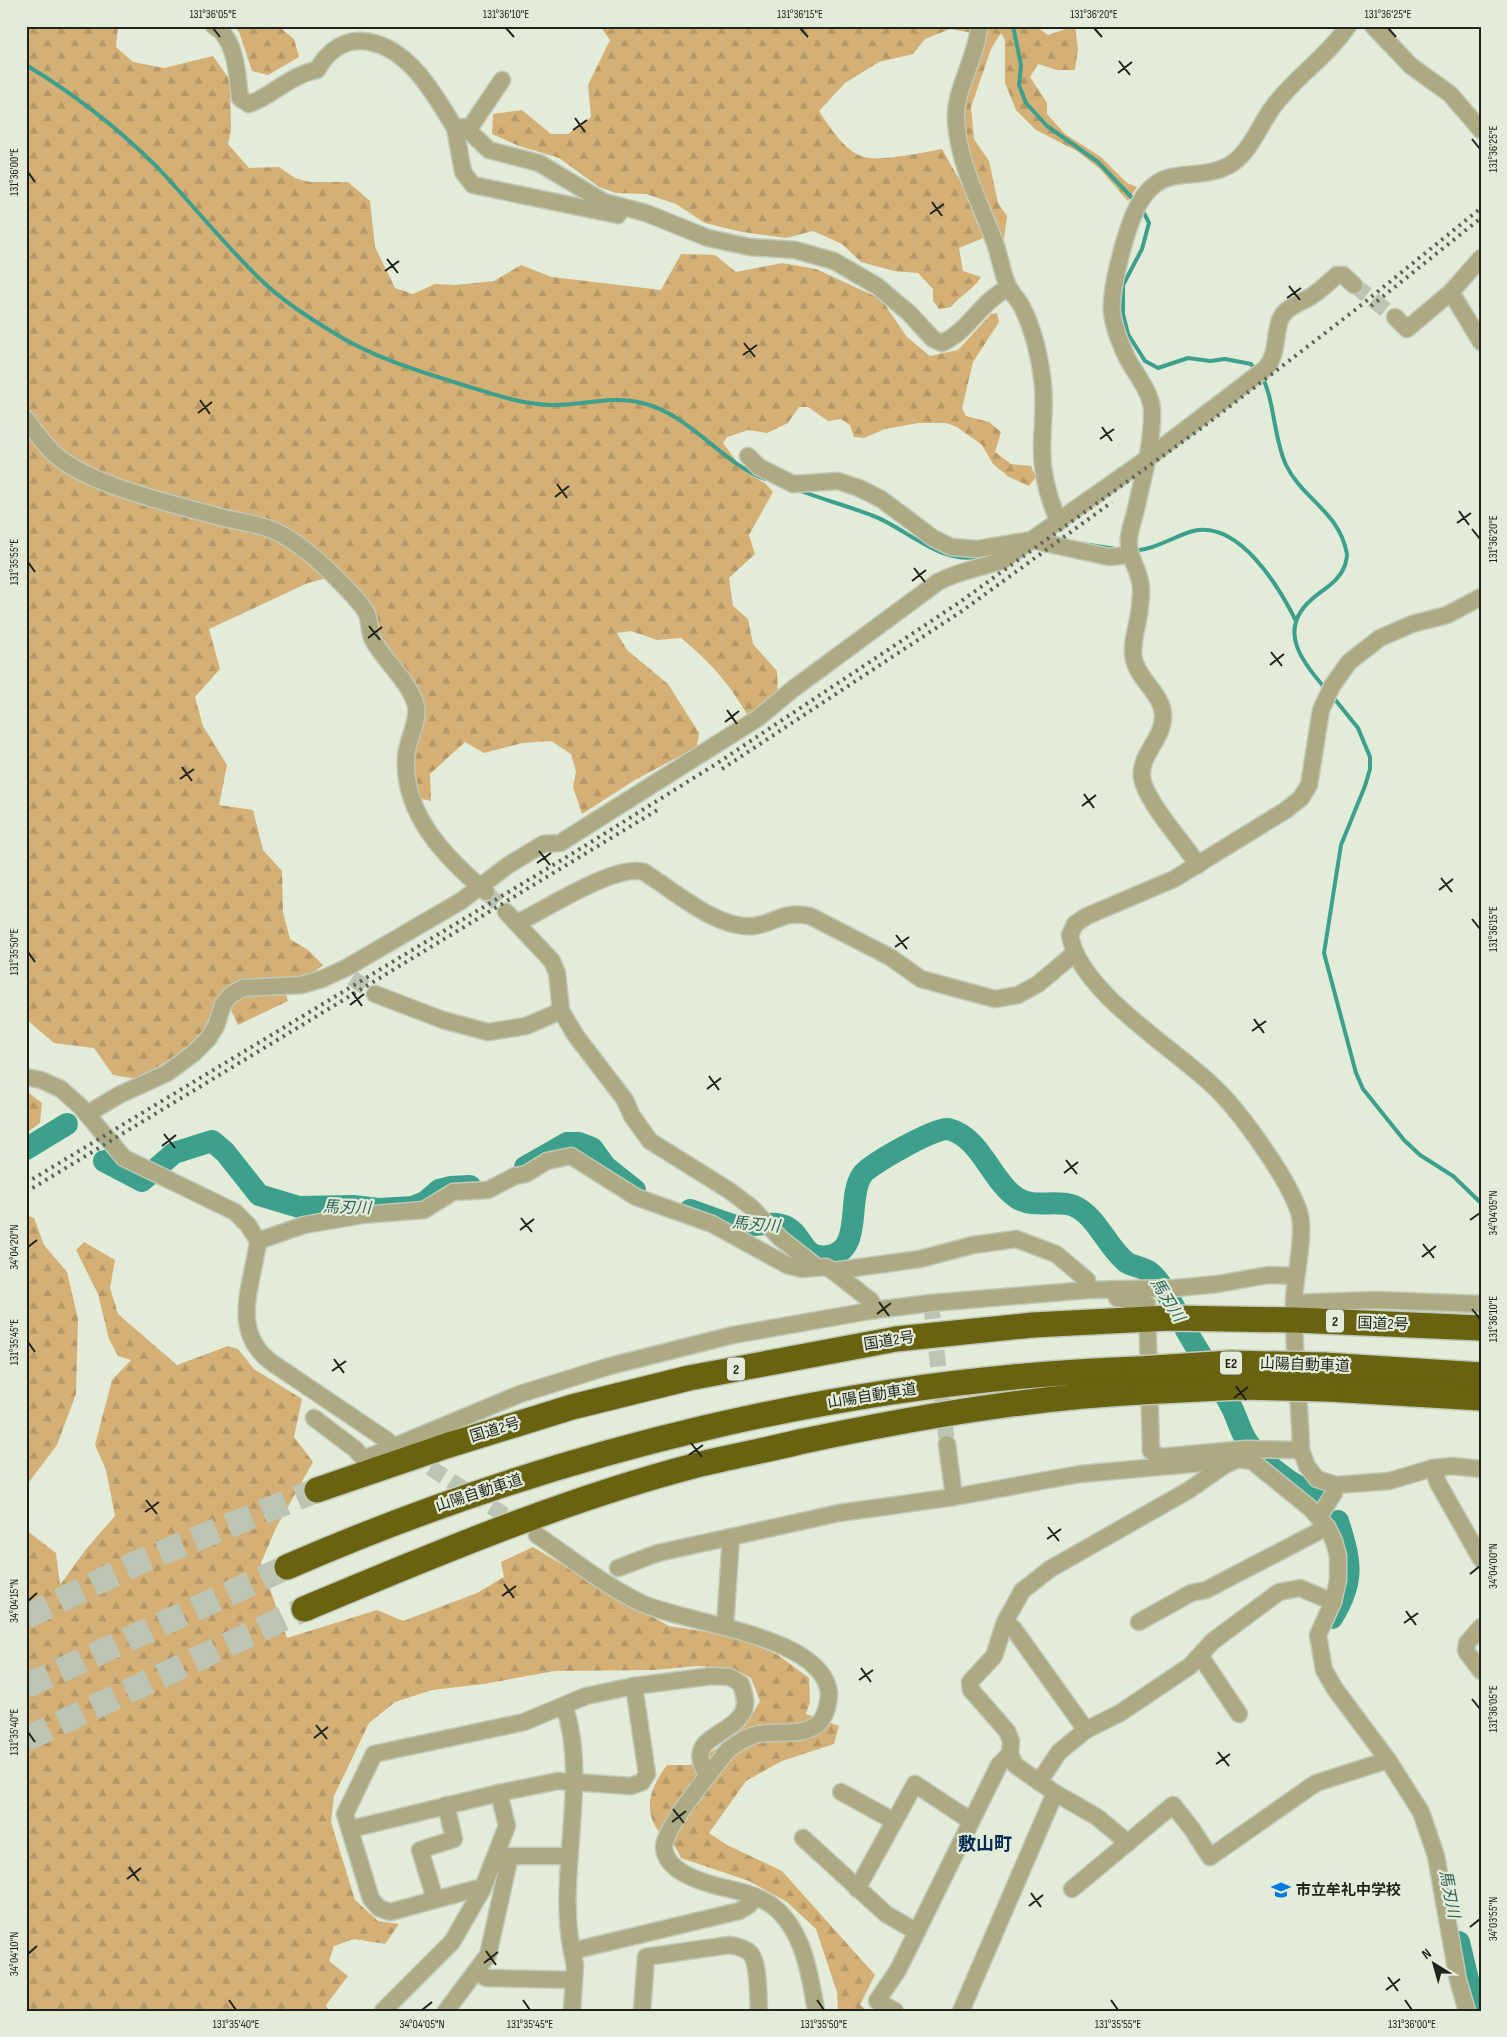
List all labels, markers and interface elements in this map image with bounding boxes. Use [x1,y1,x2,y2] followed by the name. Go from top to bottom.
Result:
[189,7,237,22] text: 131°36'05"E
[483,7,529,22] text: 131°36'10"E
[777,7,823,22] text: 131°36'15"E
[1070,7,1118,22] text: 131°36'20"E
[1365,7,1411,22] text: 131°36'25"E
[1486,126,1501,172] text: 131°36'25"E
[7,148,22,196] text: 131°36'00"E
[1486,515,1501,563] text: 131°36'20"E
[7,539,22,585] text: 131°35'55"E
[1486,906,1501,952] text: 131°36'15"E
[7,929,22,975] text: 131°35'50"E
[1486,1190,1501,1236] text: 34°04'05"N
[323,1198,373,1218] water label: 馬刃川
[731,1213,783,1237] water label: 馬刃川
[7,1224,22,1270] text: 34°04'20"N
[1146,1275,1189,1327] water label: 馬刃川
[1486,1296,1501,1342] text: 131°36'10"E
[1326,1310,1344,1332] road number: 2
[1357,1314,1409,1334] street label: 国道2号
[7,1319,22,1365] text: 131°35'45"E
[862,1328,916,1354] street label: 国道2号
[1220,1352,1242,1375] road number: E2
[1260,1354,1350,1376] street label: 山陽自動車道
[727,1358,745,1380] road number: 2
[826,1380,918,1412] street label: 山陽自動車道
[468,1413,522,1447] street label: 国道2号
[433,1470,525,1516] street label: 山陽自動車道
[1486,1543,1501,1589] text: 34°04'00"N
[7,1579,22,1623] text: 34°04'15"N
[1486,1685,1501,1733] text: 131°36'05"E
[7,1708,22,1756] text: 131°35'40"E
[958,1834,1012,1855] district label: 敷山町
[1435,1869,1463,1921] water label: 馬刃川
[1270,1879,1292,1901] school or university icon: 市立牟礼中学校
[1296,1881,1401,1900] place label: 市立牟礼中学校
[1486,1897,1501,1941] text: 34°03'55"N
[7,1932,22,1976] text: 34°04'10"N
[1410,1940,1460,1990] north arrow
[1418,1945,1435,1963] text: N
[212,2017,260,2032] text: 131°35'40"E
[399,2017,445,2032] text: 34°04'05"N
[507,2017,553,2032] text: 131°35'45"E
[801,2017,847,2032] text: 131°35'50"E
[1095,2017,1141,2032] text: 131°35'55"E
[1388,2017,1436,2032] text: 131°36'00"E

